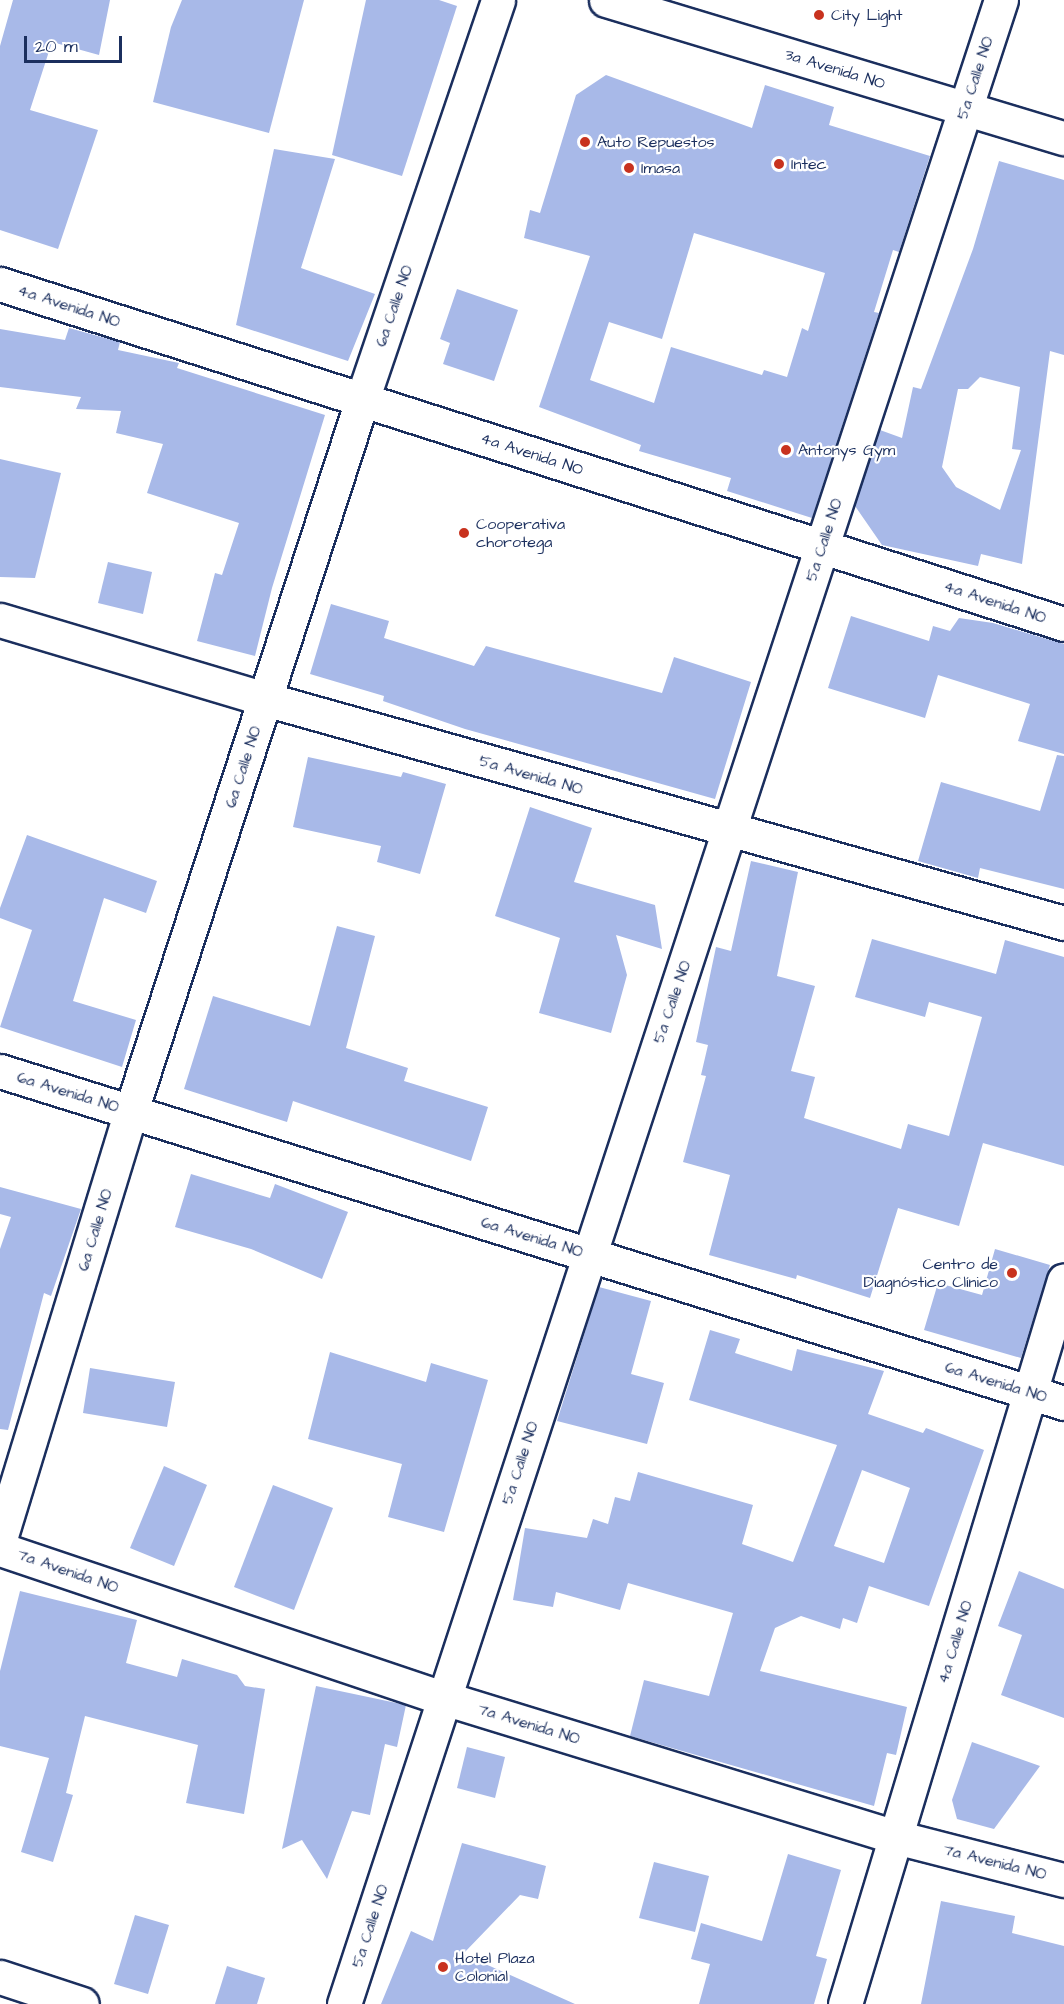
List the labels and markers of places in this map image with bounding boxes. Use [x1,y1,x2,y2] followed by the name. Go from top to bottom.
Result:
[831,5,903,25] place label: City Light
[812,8,826,22] marker: City Light
[597,132,715,152] place label: Auto Repuestos
[578,135,592,149] marker: Auto Repuestos
[791,154,827,174] place label: Intec
[772,157,786,171] marker: Intec
[641,158,680,178] place label: Imasa
[622,161,636,175] marker: Imasa
[798,440,895,460] place label: Antonys Gym
[779,443,793,457] marker: Antonys Gym
[476,514,565,552] place label: Cooperativa chorotega
[457,526,471,540] marker: Cooperativa chorotega
[864,1254,998,1292] place label: Centro de Diagnóstico Clínico
[1003,1264,1021,1282] marker: Centro de Diagnóstico Clínico
[455,1948,535,1986] place label: Hotel Plaza Colonial
[436,1960,450,1974] marker: Hotel Plaza Colonial

